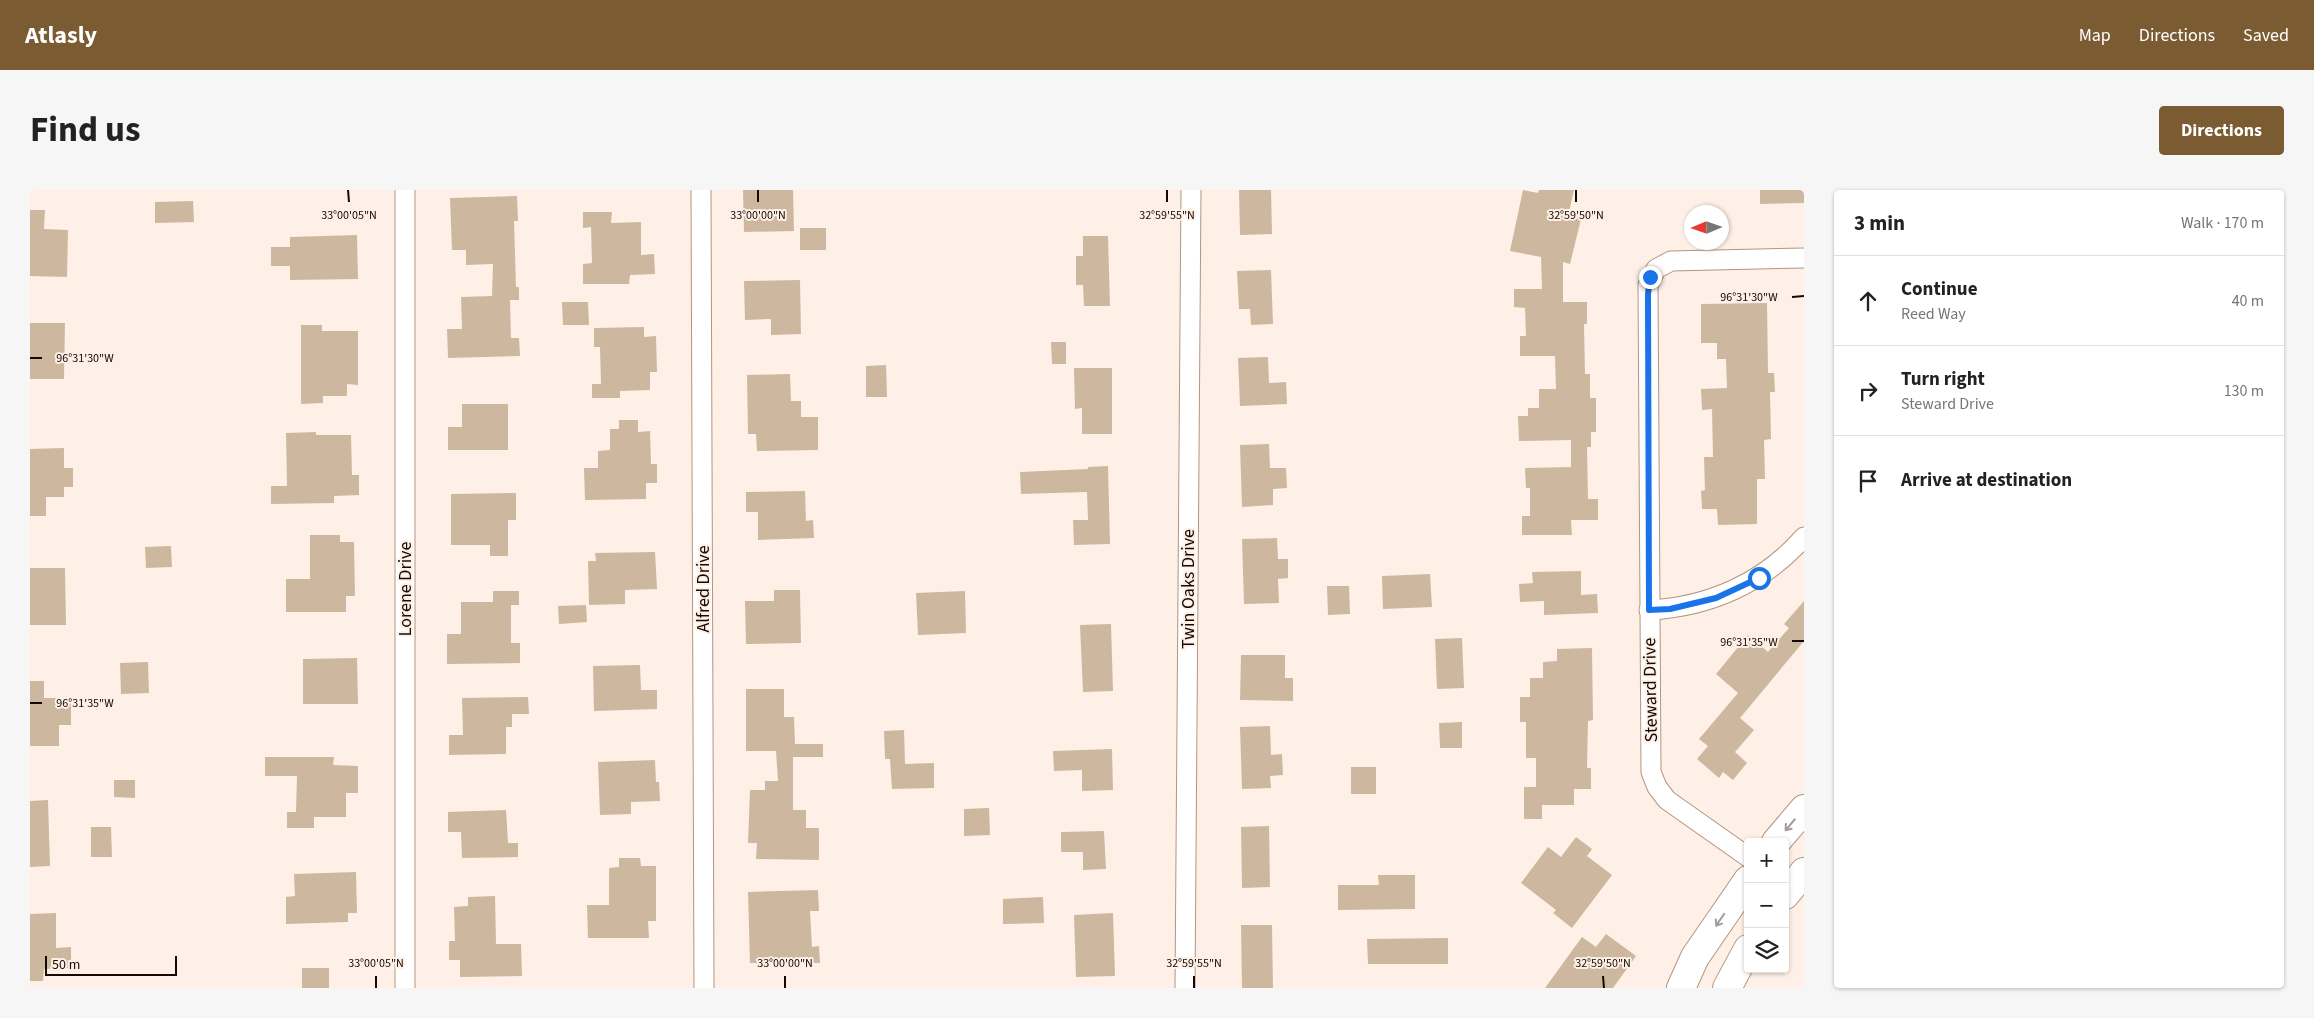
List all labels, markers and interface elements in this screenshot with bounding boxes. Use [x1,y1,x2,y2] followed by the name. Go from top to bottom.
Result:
[25,18,97,53] text: Atlasly
[2079,23,2111,48] text: Map
[2139,23,2215,48] text: Directions
[2243,23,2289,48] text: Saved
[30,105,140,155] text: Find us
[2159,106,2284,155] button: Directions
[1684,205,1729,250] north arrow
[321,207,377,224] text: 33°00'05"N
[730,207,786,224] text: 33°00'00"N
[1139,207,1195,224] text: 32°59'55"N
[1548,207,1604,224] text: 32°59'50"N
[1854,208,1905,238] text: 3 min
[2181,212,2264,234] text: Walk · 170 m
[1639,266,1662,289] route end
[1901,276,1978,303] text: Continue
[1854,287,1882,315] icon: ahead
[1720,289,1778,306] text: 96°31'30"W
[2232,290,2264,312] text: 40 m
[1901,303,1966,325] text: Reed Way
[56,350,114,367] text: 96°31'30"W
[1901,366,1985,393] text: Turn right
[1854,377,1882,405] icon: right
[2224,380,2264,402] text: 130 m
[1901,393,1994,415] text: Steward Drive
[1854,467,1882,495] icon: arrive
[1901,467,2072,494] text: Arrive at destination
[1176,529,1201,649] street label: Twin Oaks Drive
[393,542,418,636] street label: Lorene Drive
[691,545,716,633] street label: Alfred Drive
[1748,567,1771,590] route start
[1720,634,1778,651] text: 96°31'35"W
[1637,637,1664,742] street label: Steward Drive
[56,695,114,712] text: 96°31'35"W
[1784,819,1796,832] one-way arrow
[1744,838,1789,973] map controls
[1744,838,1789,883] button: +
[1744,883,1789,928] button: −
[1715,913,1725,927] one-way arrow
[1744,928,1789,973] button: layers
[45,953,178,976] scale bar
[52,955,80,975] text: 50 m
[348,955,404,972] text: 33°00'05"N
[757,955,813,972] text: 33°00'00"N
[1166,955,1222,972] text: 32°59'55"N
[1575,955,1631,972] text: 32°59'50"N

